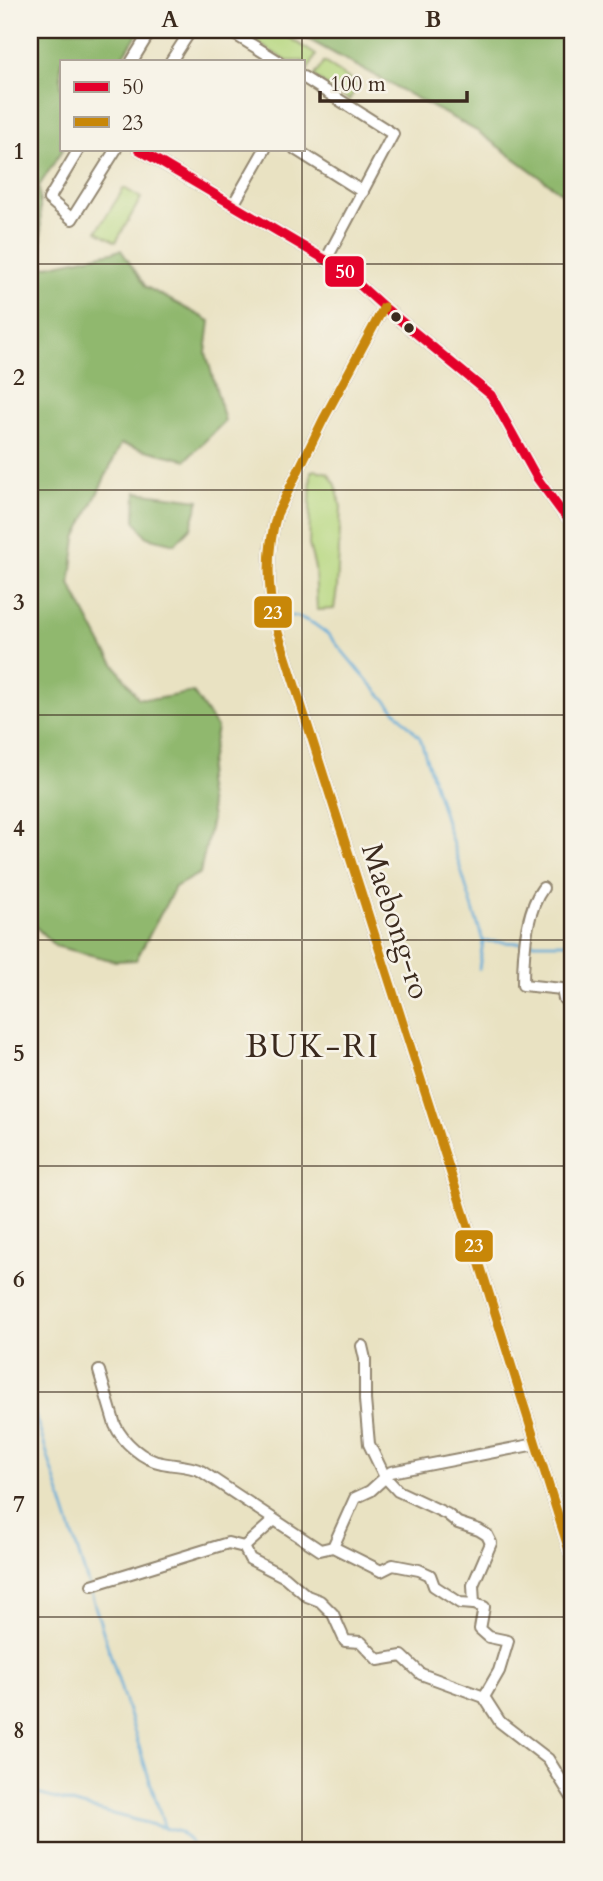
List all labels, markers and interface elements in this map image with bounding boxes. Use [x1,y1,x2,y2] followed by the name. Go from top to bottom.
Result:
[161,4,179,35] text: A
[425,4,441,35] text: B
[60,60,304,150] legend
[320,60,466,104] scale bar
[330,70,386,99] text: 100 m
[122,73,144,102] text: 50
[122,109,144,138] text: 23
[13,136,25,167] text: 1
[324,255,365,288] line badge: 50
[335,259,355,285] text: 50
[389,310,403,324] unlabelled marker
[402,321,416,335] unlabelled marker
[13,362,25,393] text: 2
[13,587,25,618] text: 3
[253,595,293,629] line badge: 23
[263,600,283,626] text: 23
[13,813,25,844] text: 4
[351,838,440,1004] street label: Maebong-ro
[246,1024,380,1069] district label: BUK-RI
[13,1038,25,1069] text: 5
[454,1229,494,1263] line badge: 23
[464,1233,484,1259] text: 23
[13,1264,25,1295] text: 6
[13,1489,25,1520] text: 7
[13,1715,25,1746] text: 8

